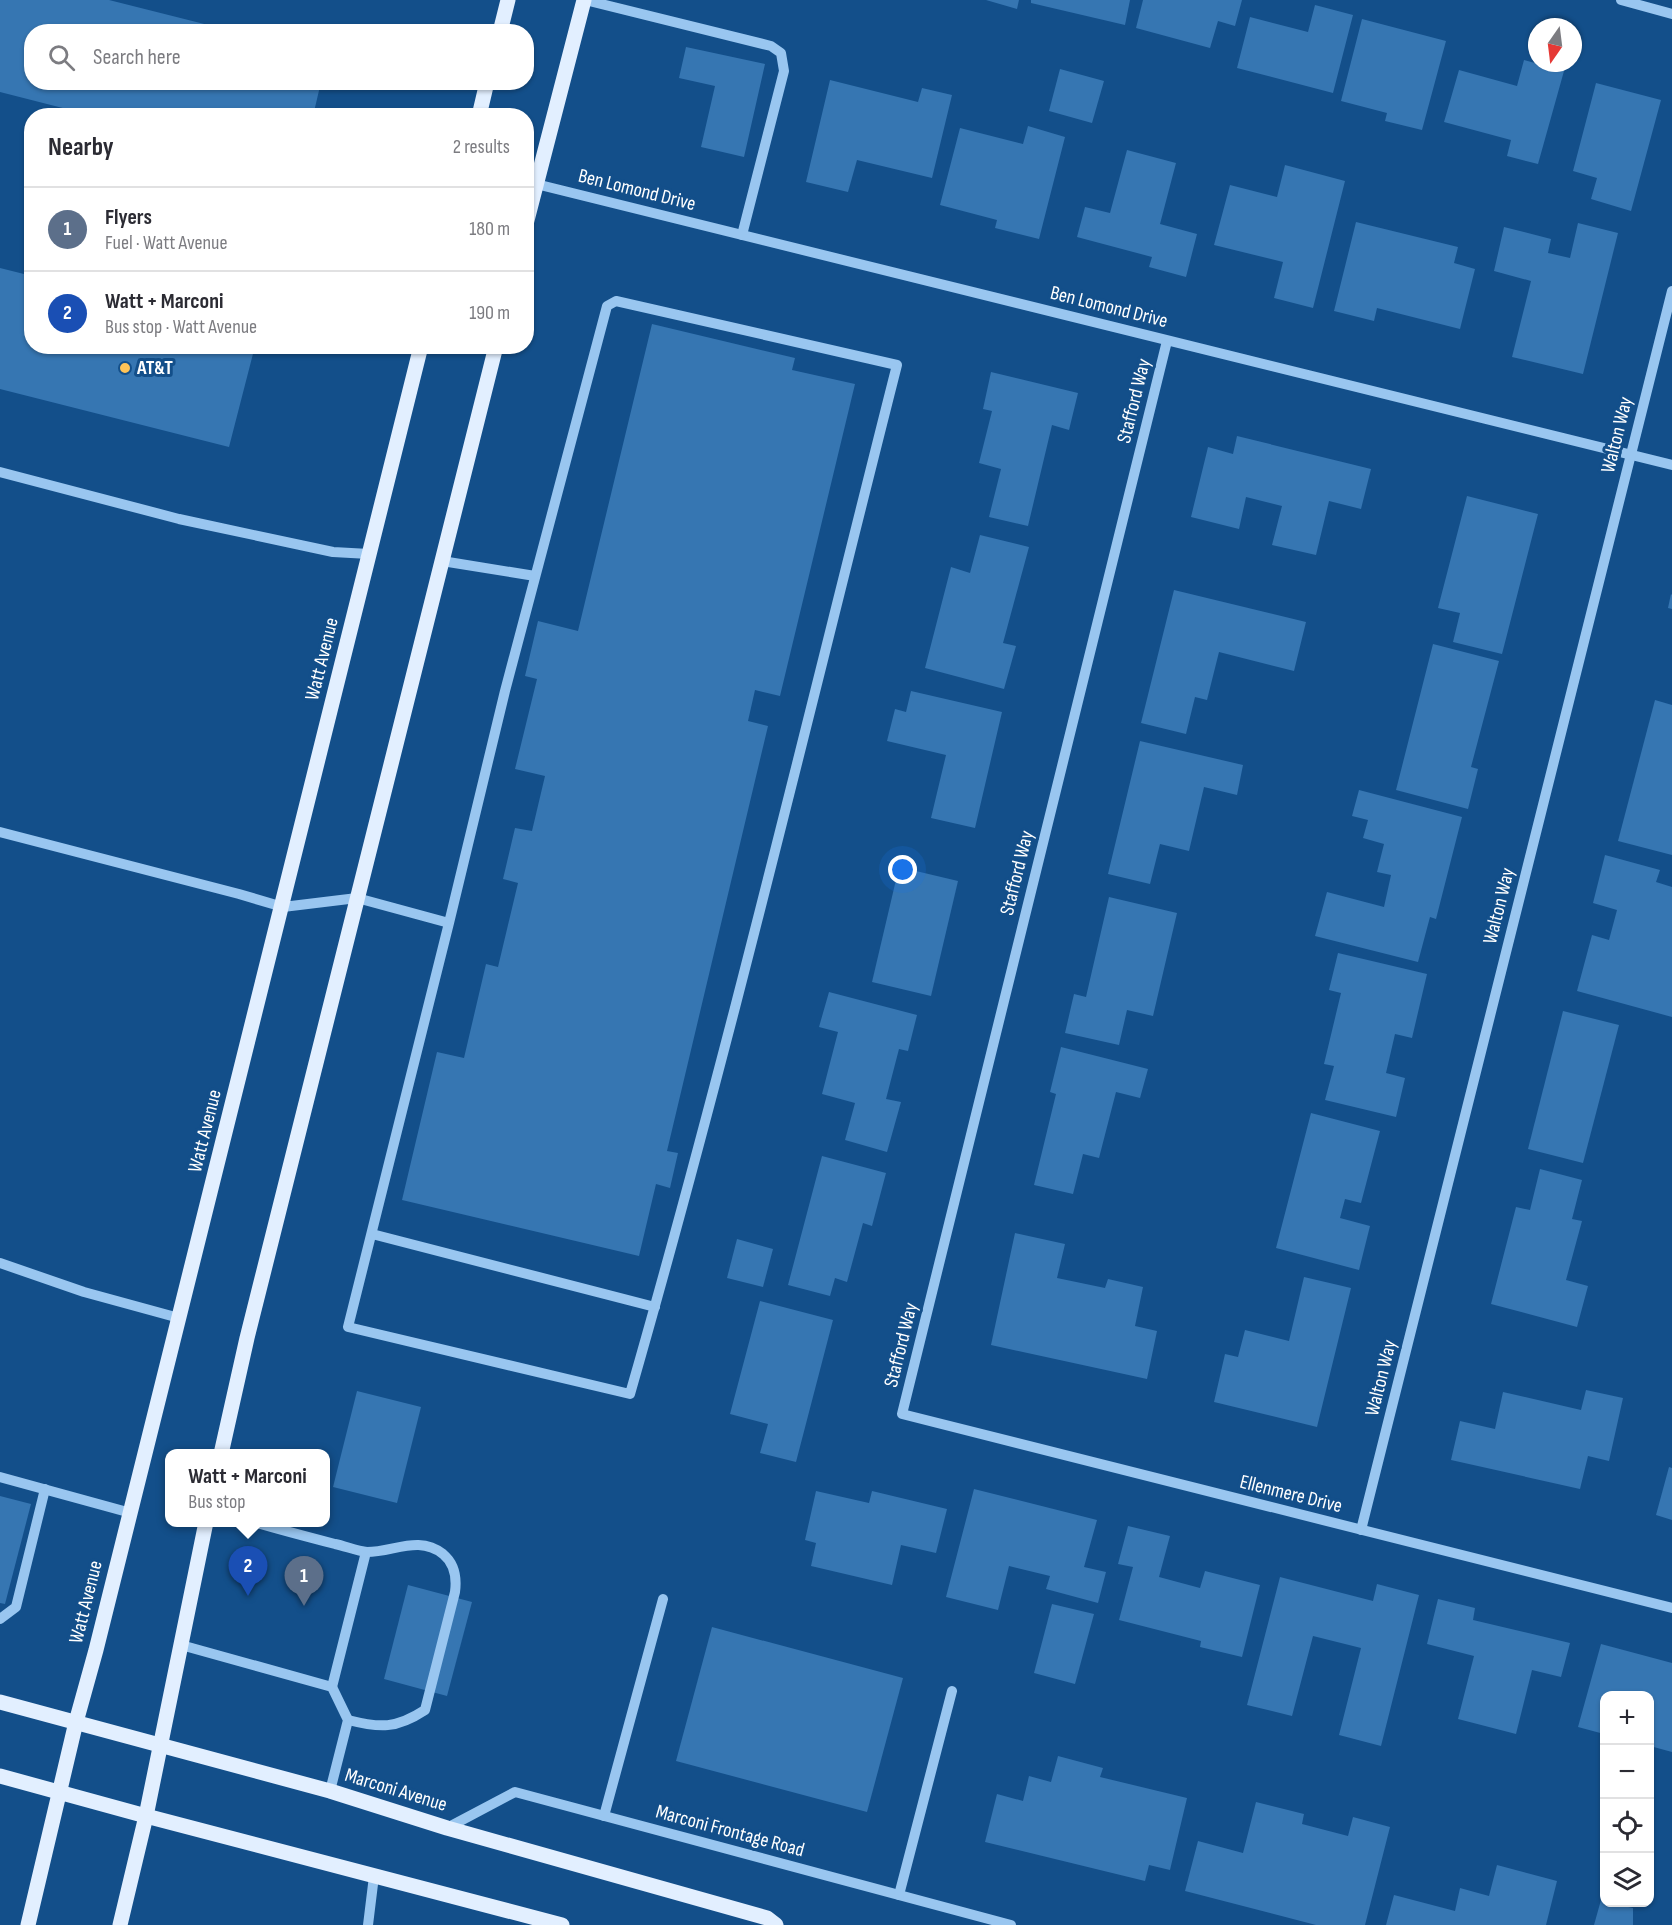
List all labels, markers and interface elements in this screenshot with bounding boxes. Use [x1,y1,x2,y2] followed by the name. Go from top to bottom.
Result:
[1528,18,1582,72] north arrow
[24,24,534,90] search box
[45,41,78,74] icon: search
[93,44,180,71] text: Search here
[48,132,114,163] text: Nearby
[453,135,510,159] text: 2 results
[576,164,698,216] street label: Ben Lomond Drive
[105,204,152,231] text: Flyers
[64,217,71,241] text: 1
[469,217,510,241] text: 180 m
[105,231,227,255] text: Fuel · Watt Avenue
[1048,281,1170,333] street label: Ben Lomond Drive
[105,288,223,315] text: Watt + Marconi
[63,301,72,325] text: 2
[469,301,510,325] text: 190 m
[105,315,257,339] text: Bus stop · Watt Avenue
[136,356,173,380] place label: AT&T
[1112,356,1156,446] street label: Stafford Way
[118,361,132,375] marker: AT&T
[1596,394,1638,476] street label: Walton Way
[300,615,344,703] street label: Watt Avenue
[995,828,1039,918] street label: Stafford Way
[888,855,917,884] your location
[1478,865,1520,947] street label: Walton Way
[183,1087,227,1175] street label: Watt Avenue
[879,1300,923,1390] street label: Stafford Way
[1360,1337,1402,1419] street label: Walton Way
[165,1449,330,1527] popup
[188,1463,307,1490] text: Watt + Marconi
[1237,1470,1345,1518] street label: Ellenmere Drive
[188,1490,246,1514] text: Bus stop
[228,1546,268,1596] pin: 2
[284,1556,324,1606] pin: 1
[64,1558,108,1646] street label: Watt Avenue
[1600,1691,1654,1907] map controls
[1600,1691,1654,1745] button: +
[1600,1745,1654,1799] button: −
[342,1763,450,1817] street label: Marconi Avenue
[1600,1799,1654,1853] button: locate
[653,1800,807,1862] street label: Marconi Frontage Road
[1600,1853,1654,1907] button: layers

